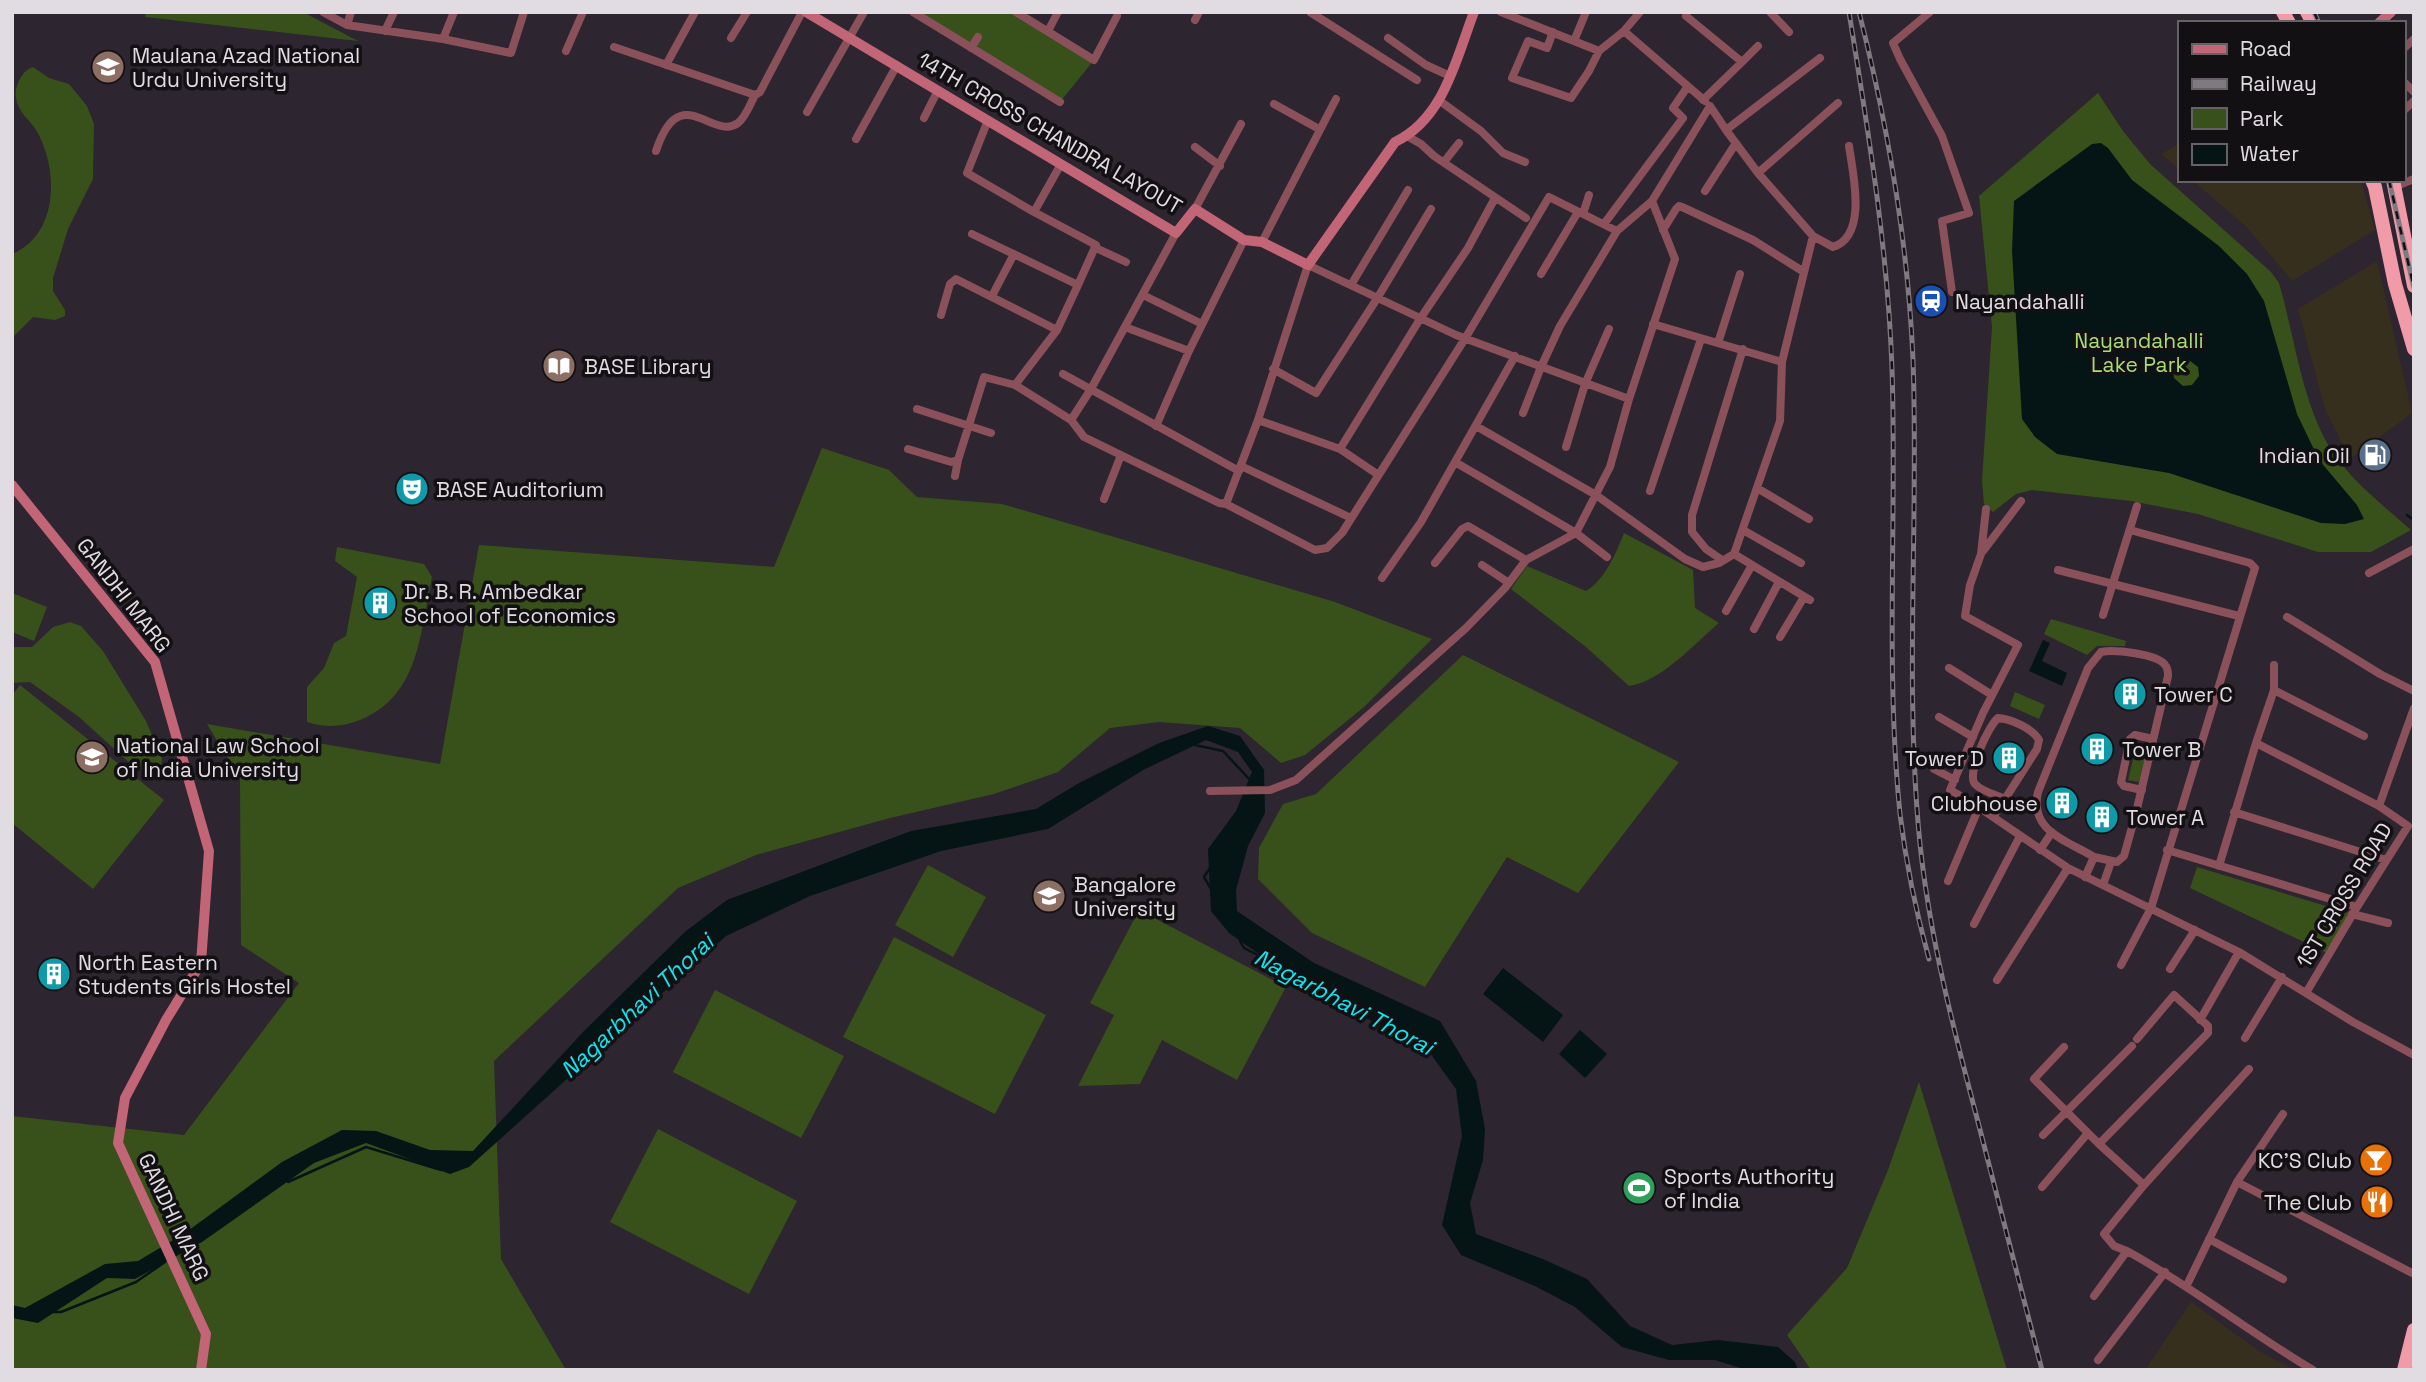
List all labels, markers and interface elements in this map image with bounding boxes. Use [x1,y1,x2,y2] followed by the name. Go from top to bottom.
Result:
[2178,21,2405,182] legend
[2240,35,2292,62] text: Road
[132,42,360,93] place label: Maulana Azad National Urdu University
[913,46,1187,220] street label: 14TH CROSS CHANDRA LAYOUT
[89,48,127,86] school or university icon: Maulana Azad National Urdu University
[2240,70,2317,97] text: Railway
[2240,105,2284,132] text: Park
[2240,140,2299,167] text: Water
[1912,282,1950,320] station icon: Nayandahalli
[1955,288,2085,315] place label: Nayandahalli
[2074,327,2204,378] park label: Nayandahalli Lake Park
[540,347,578,385] library icon: BASE Library
[584,353,712,380] place label: BASE Library
[2356,436,2394,474] fuel station icon: Indian Oil
[2259,442,2350,469] place label: Indian Oil
[393,470,431,508] theatre icon: BASE Auditorium
[436,476,604,503] place label: BASE Auditorium
[71,532,177,658] street label: GANDHI MARG
[404,578,616,629] place label: Dr. B. R. Ambedkar School of Economics
[361,584,399,622] building icon: Dr. B. R. Ambedkar School of Economics
[2111,675,2149,713] building icon: Tower C
[2154,681,2233,708] place label: Tower C
[2078,730,2116,768] building icon: Tower B
[116,732,320,783] place label: National Law School of India University
[2122,736,2201,763] place label: Tower B
[73,738,111,776] school or university icon: National Law School of India University
[1990,739,2028,777] building icon: Tower D
[1905,745,1984,772] place label: Tower D
[2043,784,2081,822] building icon: Clubhouse
[1931,790,2038,817] place label: Clubhouse
[2083,798,2121,836] building icon: Tower A
[2126,804,2204,831] place label: Tower A
[2290,818,2398,972] street label: 1ST CROSS ROAD
[1074,871,1176,922] place label: Bangalore University
[1030,877,1068,915] school or university icon: Bangalore University
[554,926,722,1085] water label: Nagarbhavi Thorai
[1249,942,1441,1063] water label: Nagarbhavi Thorai
[78,949,291,1000] place label: North Eastern Students Girls Hostel
[35,955,73,993] building icon: North Eastern Students Girls Hostel
[2357,1141,2395,1179] bar icon: KC'S Club
[2258,1147,2352,1174] place label: KC'S Club
[133,1149,215,1285] street label: GANDHI MARG
[1664,1163,1834,1214] place label: Sports Authority of India
[1620,1169,1658,1207] sports icon: Sports Authority of India
[2358,1183,2396,1221] restaurant icon: The Club
[2264,1189,2352,1216] place label: The Club

